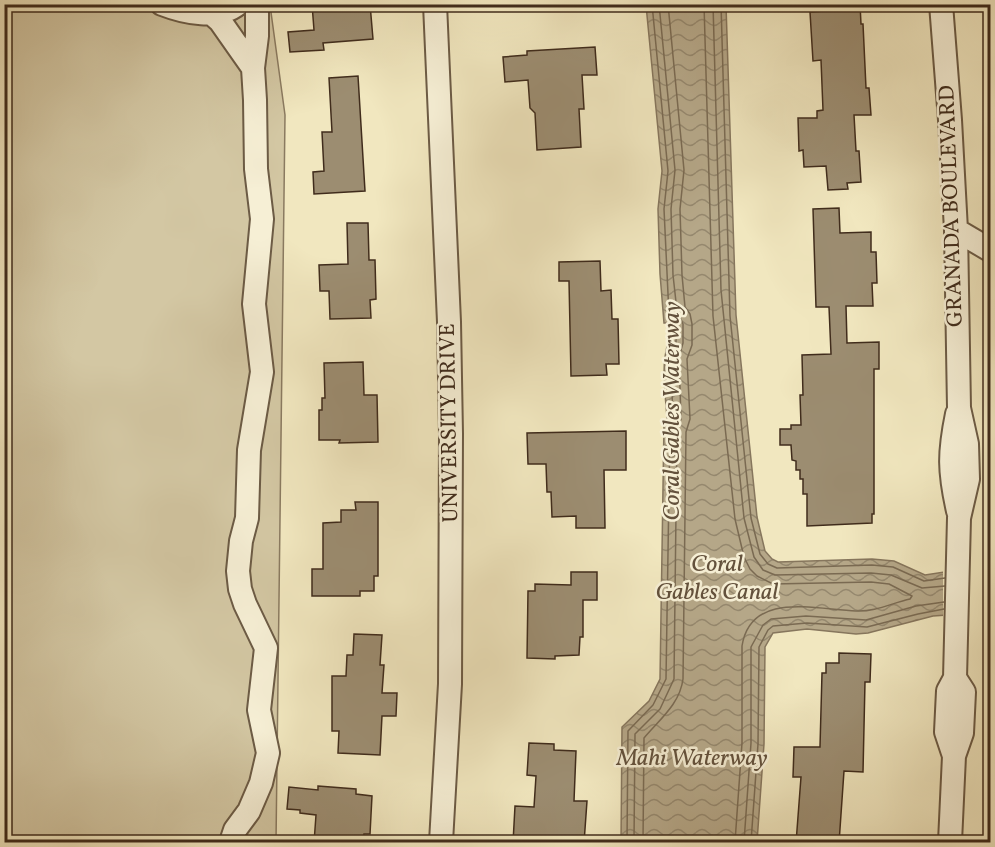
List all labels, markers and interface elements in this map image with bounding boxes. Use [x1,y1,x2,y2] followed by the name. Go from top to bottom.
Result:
[932,85,972,327] street label: GRANADA BOULEVARD
[656,301,690,521] water label: Coral Gables Waterway
[433,323,467,523] street label: UNIVERSITY DRIVE
[656,548,778,610] water label: Coral Gables Canal
[615,742,768,776] water label: Mahi Waterway

